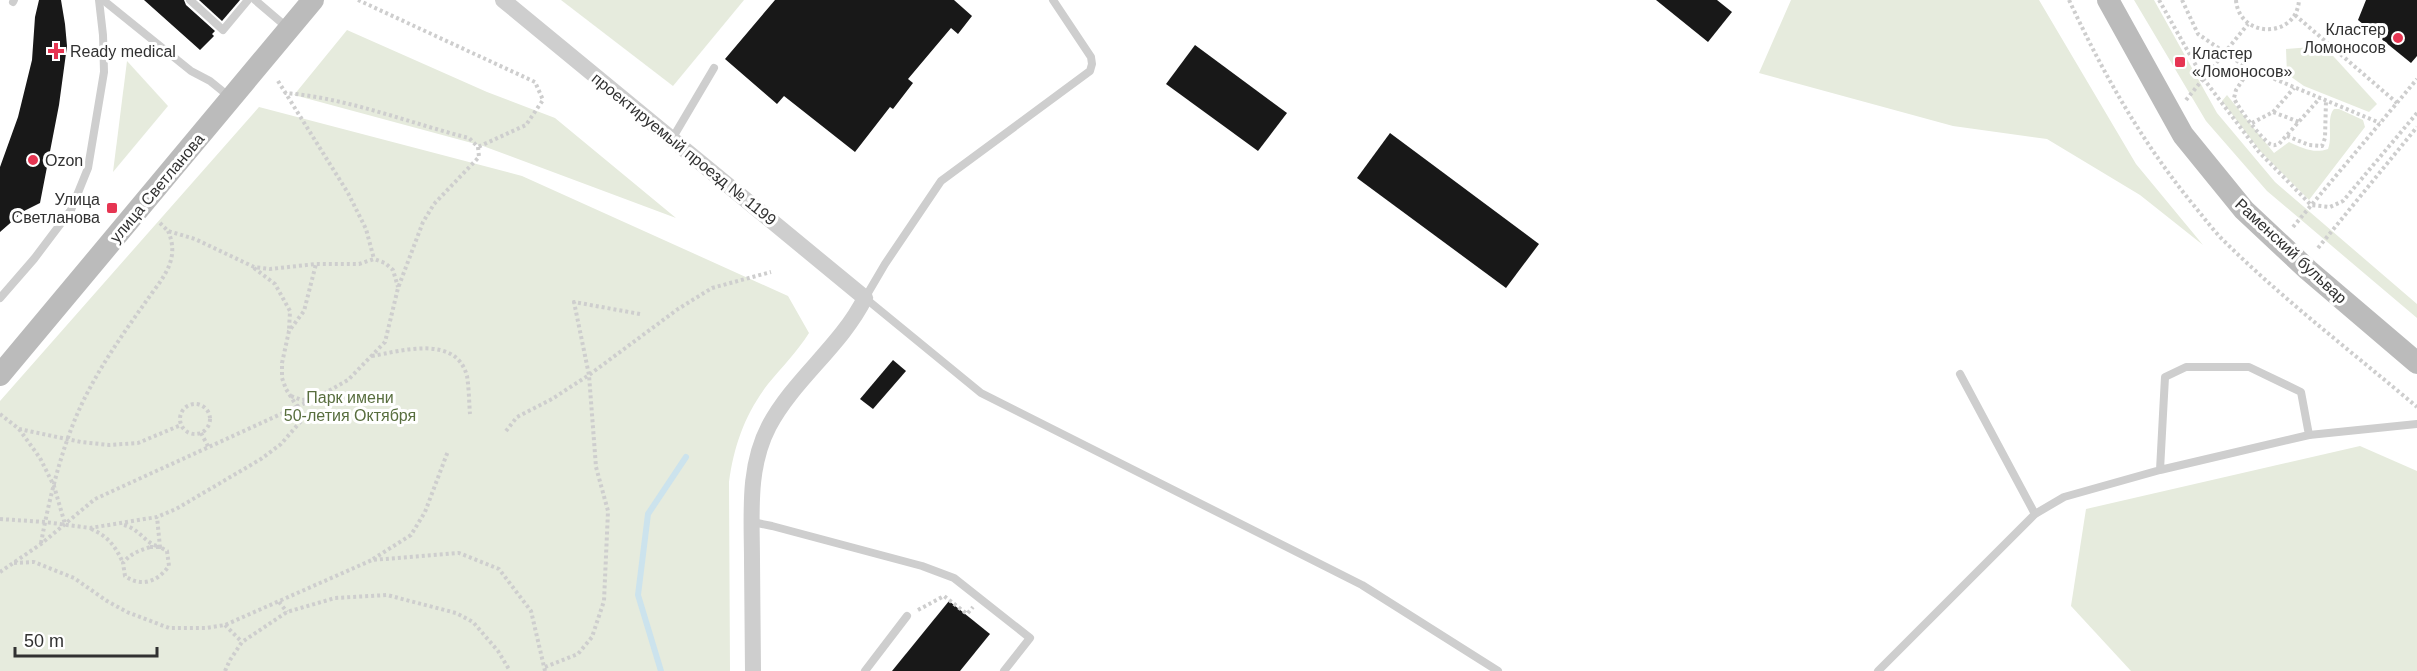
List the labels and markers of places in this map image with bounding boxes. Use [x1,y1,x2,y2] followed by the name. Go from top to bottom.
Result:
[2303,21,2386,56] place label: Кластер Ломоносов
[2391,31,2405,45] marker: Кластер Ломоносов
[47,42,65,60] marker: Ready medical
[70,43,176,60] place label: Ready medical
[2192,45,2293,80] place label: Кластер «Ломоносов»
[2173,55,2187,69] marker: Кластер «Ломоносов»
[45,152,83,169] place label: Ozon
[26,153,40,167] marker: Ozon
[12,191,100,226] place label: Улица Светланова
[105,201,119,215] marker: Улица Светланова

